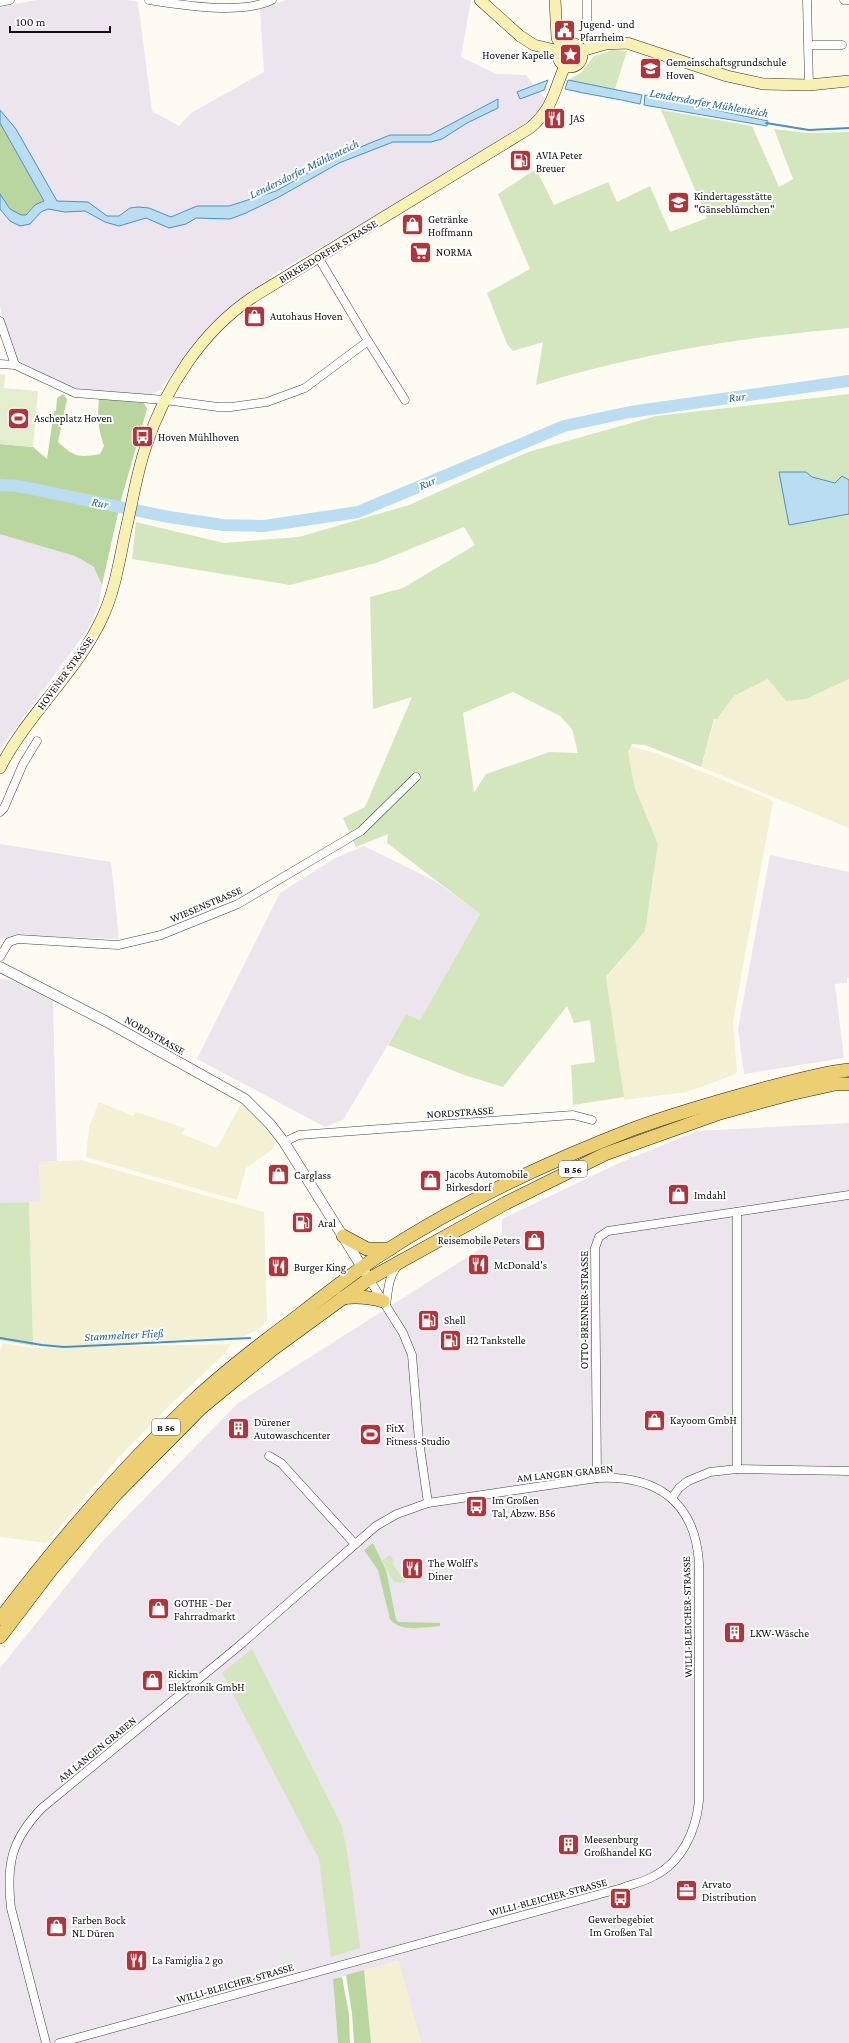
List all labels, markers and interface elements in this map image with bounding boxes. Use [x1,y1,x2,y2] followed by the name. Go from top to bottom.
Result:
[10,8,110,34] scale bar
[16,15,46,29] text: 100 m
[551,17,577,43] public building icon: Jugend- und Pfarrheim
[579,18,635,43] place label: Jugend- und Pfarrheim
[557,42,583,68] place icon: Hovener Kapelle
[482,49,554,62] place label: Hovener Kapelle
[637,55,663,81] school or university icon: Gemeinschaftsgrundschule Hoven
[666,56,786,81] place label: Gemeinschaftsgrundschule Hoven
[649,86,770,120] water label: Lendersdorfer Mühlenteich
[541,105,567,131] restaurant icon: JAS
[569,112,585,125] place label: JAS
[247,136,361,202] water label: Lendersdorfer Mühlenteich
[507,148,533,174] fuel station icon: AVIA Peter Breuer
[536,149,583,174] place label: AVIA Peter Breuer
[666,189,692,215] school or university icon: Kindertagesstätte "Gänseblümchen"
[694,190,774,215] place label: Kindertagesstätte "Gänseblümchen"
[399,212,425,238] shop icon: Getränke Hoffmann
[428,213,473,238] place label: Getränke Hoffmann
[277,217,379,285] street label: BIRKESDORFER STRASSE
[407,239,433,265] supermarket icon: NORMA
[436,246,473,258] place label: NORMA
[242,303,268,329] shop icon: Autohaus Hoven
[270,310,343,322] place label: Autohaus Hoven
[728,389,747,405] water label: Rur
[5,405,31,431] sports icon: Ascheplatz Hoven
[34,412,112,425] place label: Ascheplatz Hoven
[129,424,155,450] bus stop icon: Hoven Mühlhoven
[158,431,239,443] place label: Hoven Mühlhoven
[417,473,438,493] water label: Rur
[90,494,110,512] water label: Rur
[34,634,96,712] street label: HOVENER STRASSE
[168,883,244,925] street label: WIESENSTRASSE
[123,1013,187,1057] street label: NORDSTRASSE
[426,1104,494,1120] street label: NORDSTRASSE
[559,1161,587,1177] road number: B 56
[265,1162,291,1188] shop icon: Carglass
[418,1167,444,1193] shop icon: Jacobs Automobile Birkesdorf
[445,1168,528,1193] place label: Jacobs Automobile Birkesdorf
[294,1169,331,1182] place label: Carglass
[666,1182,692,1208] shop icon: Imdahl
[694,1189,726,1201] place label: Imdahl
[289,1210,315,1236] fuel station icon: Aral
[318,1217,336,1229] place label: Aral
[522,1227,548,1253] shop icon: Reisemobile Peters
[438,1234,520,1246] place label: Reisemobile Peters
[578,1251,590,1369] street label: OTTO-BRENNER-STRASSE
[465,1252,491,1278] restaurant icon: McDonald's
[265,1254,291,1280] restaurant icon: Burger King
[494,1259,547,1271] place label: McDonald's
[294,1261,347,1274] place label: Burger King
[416,1307,442,1333] fuel station icon: Shell
[444,1314,466,1326] place label: Shell
[84,1326,164,1344] water label: Stammelner Fließ
[437,1327,463,1353] fuel station icon: H2 Tankstelle
[466,1334,526,1346] place label: H2 Tankstelle
[641,1407,667,1433] shop icon: Kayoom GmbH
[670,1414,737,1427] place label: Kayoom GmbH
[225,1415,251,1441] building icon: Dürener Autowaschcenter
[254,1416,330,1441] place label: Dürener Autowaschcenter
[152,1419,180,1435] road number: B 56
[357,1421,383,1447] sports icon: FitX Fitness-Studio
[386,1422,451,1447] place label: FitX Fitness-Studio
[516,1462,614,1484] street label: AM LANGEN GRABEN
[464,1493,490,1519] bus stop icon: Im Großen Tal, Abzw. B56
[492,1494,556,1520] place label: Im Großen Tal, Abzw. B56
[399,1556,425,1582] restaurant icon: The Wolff's Diner
[680,1556,694,1678] street label: WILLI-BLEICHER-STRASSE
[428,1557,478,1582] place label: The Wolff's Diner
[146,1596,172,1622] shop icon: GOTHE - Der Fahrradmarkt
[174,1597,236,1622] place label: GOTHE - Der Fahrradmarkt
[721,1620,747,1646] building icon: LKW-Wäsche
[750,1627,809,1639] place label: LKW-Wäsche
[139,1667,165,1693] shop icon: Rickim Elektronik GmbH
[168,1668,245,1693] place label: Rickim Elektronik GmbH
[56,1714,138,1784] street label: AM LANGEN GRABEN
[556,1832,582,1858] building icon: Meesenburg Großhandel KG
[584,1833,652,1858] place label: Meesenburg Großhandel KG
[488,1875,608,1919] street label: WILLI-BLEICHER-STRASSE
[673,1877,699,1903] office icon: Arvato Distribution
[702,1878,756,1903] place label: Arvato Distribution
[608,1886,634,1912] bus stop icon: Gewerbegebiet Im Großen Tal
[43,1913,69,1939] shop icon: Farben Bock NL Düren
[588,1913,654,1938] place label: Gewerbegebiet Im Großen Tal
[72,1914,127,1939] place label: Farben Bock NL Düren
[123,1947,149,1973] restaurant icon: La Famiglia 2 go
[152,1954,223,1967] place label: La Famiglia 2 go
[175,1960,295,2006] street label: WILLI-BLEICHER-STRASSE

